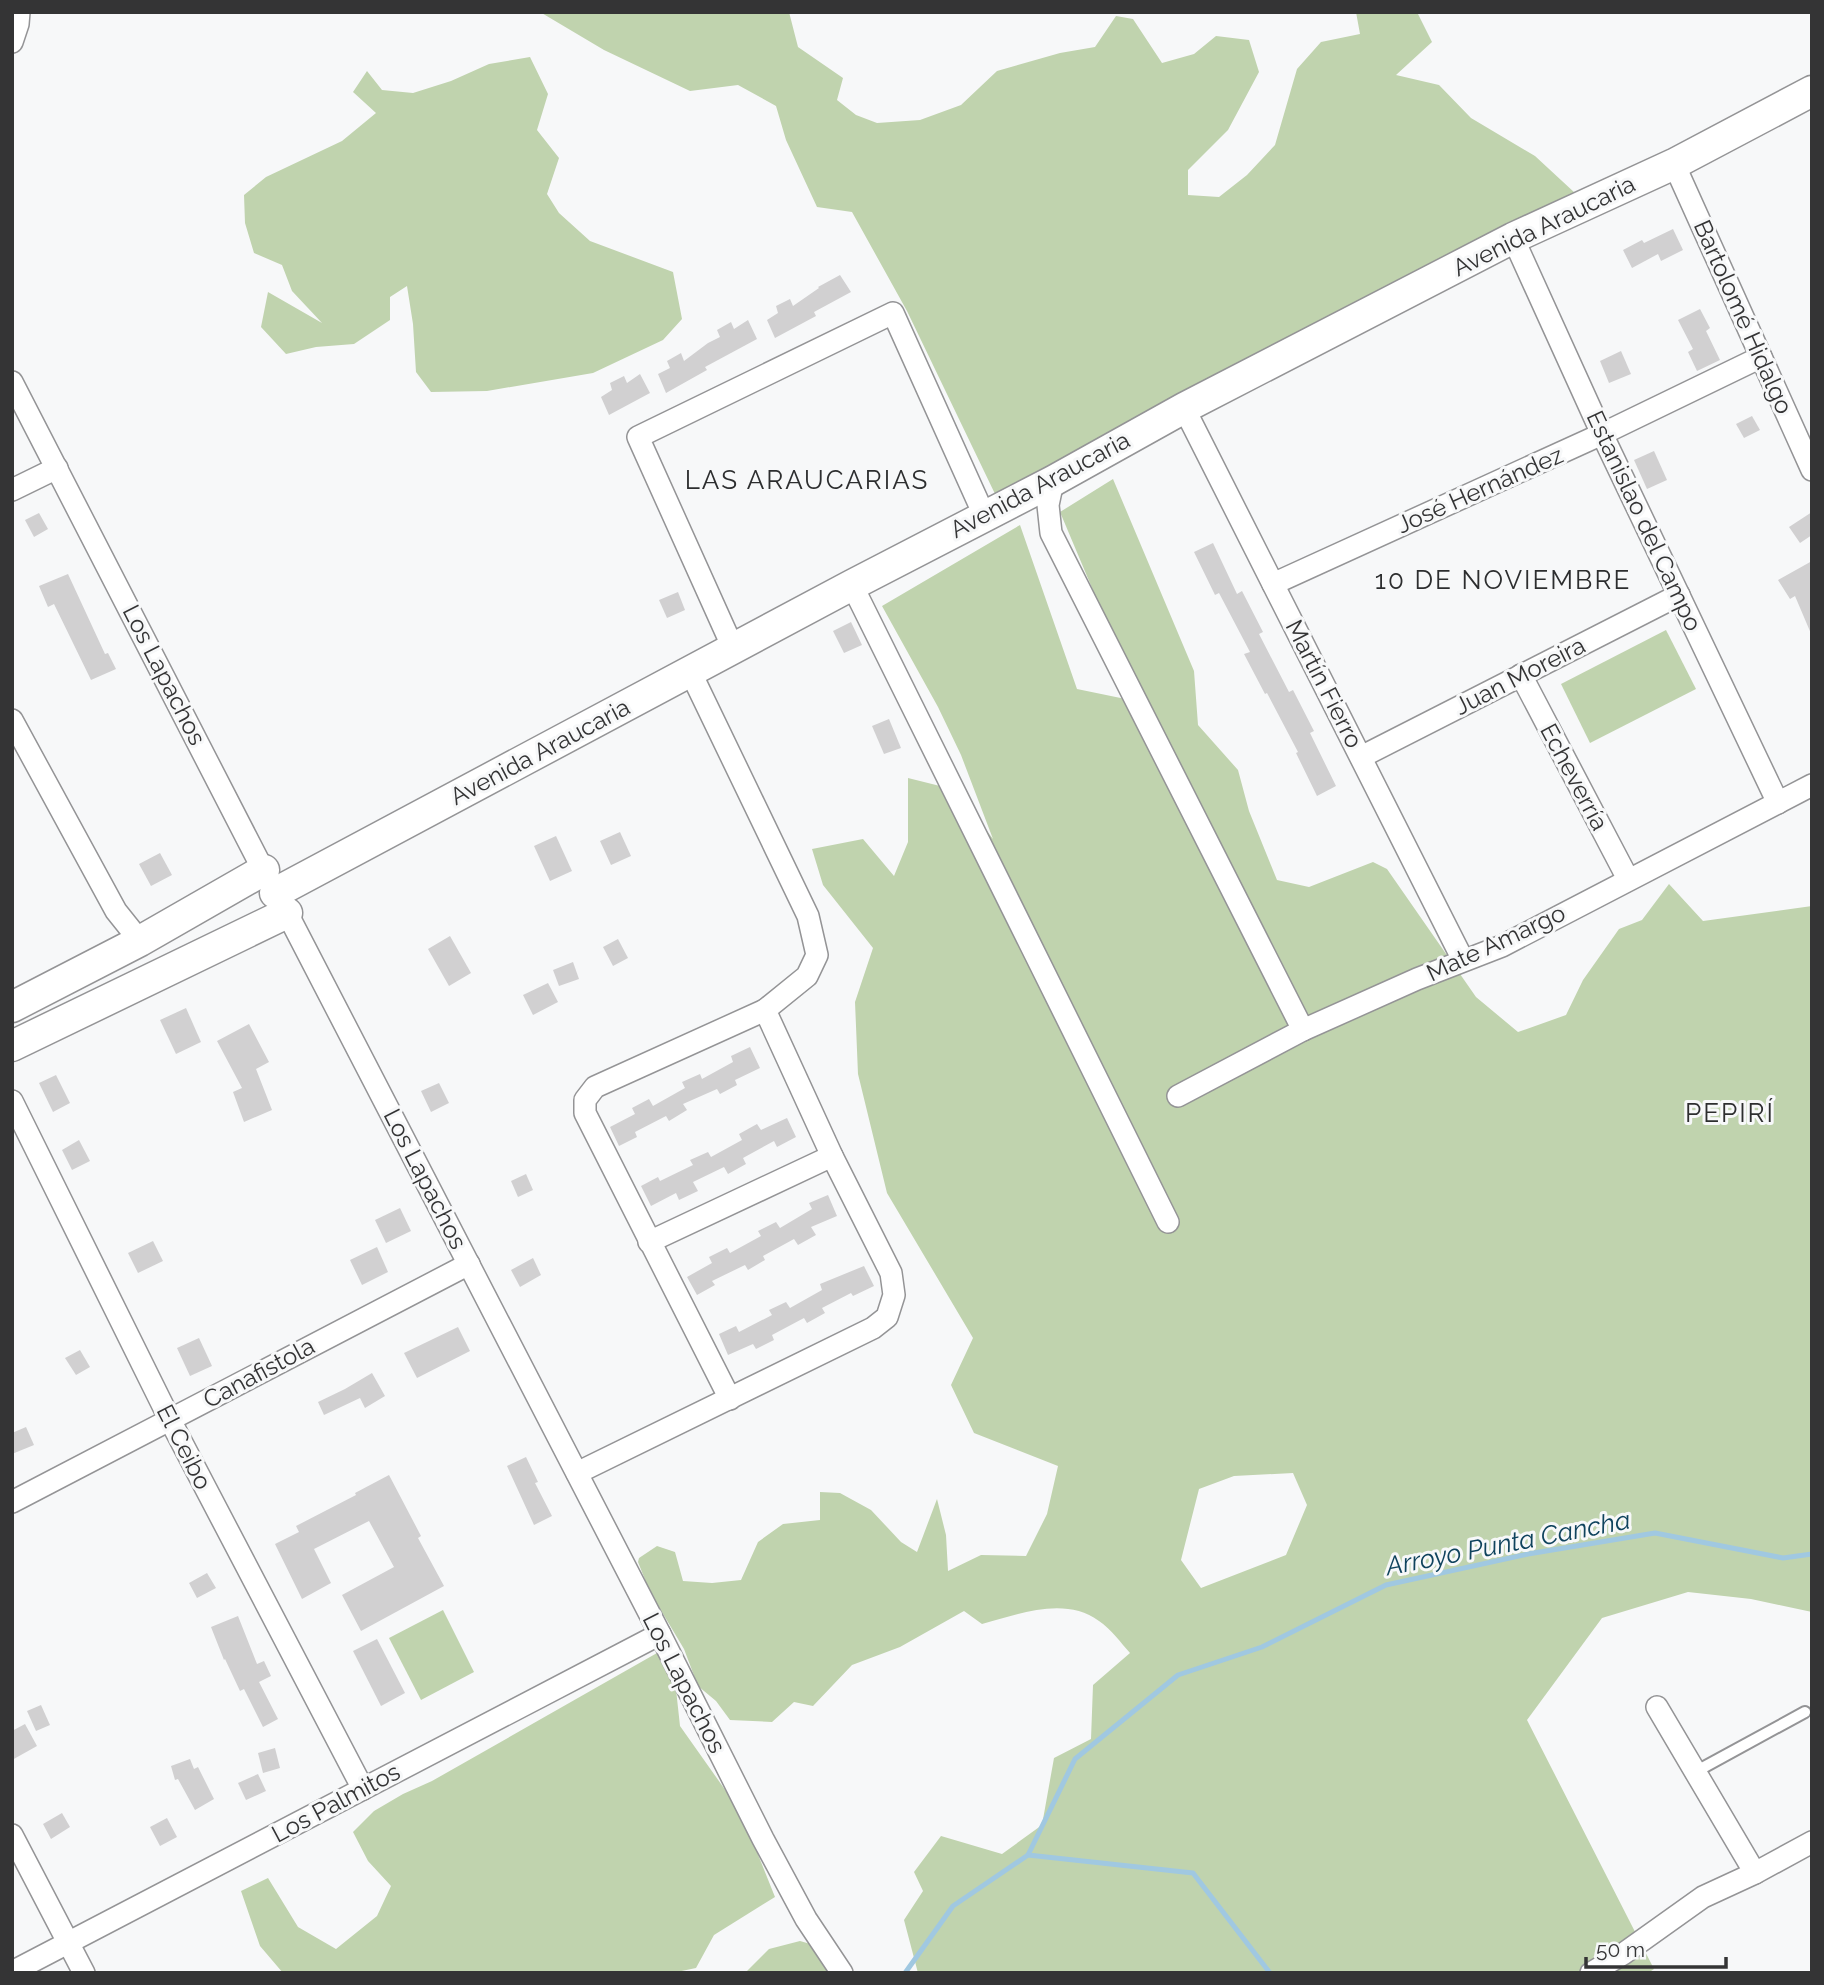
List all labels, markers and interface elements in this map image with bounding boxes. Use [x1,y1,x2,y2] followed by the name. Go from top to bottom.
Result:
[1448,169,1640,282] street label: Avenida Araucaria
[1688,215,1799,418] street label: Bartolomé Hidalgo
[1581,406,1708,636] street label: Estanislao del Campo
[945,425,1135,544] street label: Avenida Araucaria
[1392,440,1568,539] street label: José Hernández
[685,465,929,495] district label: LAS ARAUCARIAS
[1375,565,1631,595] district label: 10 DE NOVIEMBRE
[117,600,212,750] street label: Los Lapachos
[1280,615,1369,753] street label: Martín Fierro
[1450,630,1590,721] street label: Juan Moreira
[445,692,635,811] street label: Avenida Araucaria
[1534,718,1615,835] street label: Echeverría
[1422,898,1570,987] street label: Mate Amargo
[1685,1098,1775,1128] district label: PEPIRÍ
[378,1104,473,1254] street label: Los Lapachos
[198,1331,319,1414] street label: Canafistola
[151,1399,218,1494] street label: El Ceibo
[1381,1505,1633,1582] water label: Arroyo Punta Cancha
[637,1608,732,1758] street label: Los Lapachos
[267,1757,405,1848] street label: Los Palmitos
[1586,1926,1726,1970] scale bar
[1596,1937,1645,1962] text: 50 m

